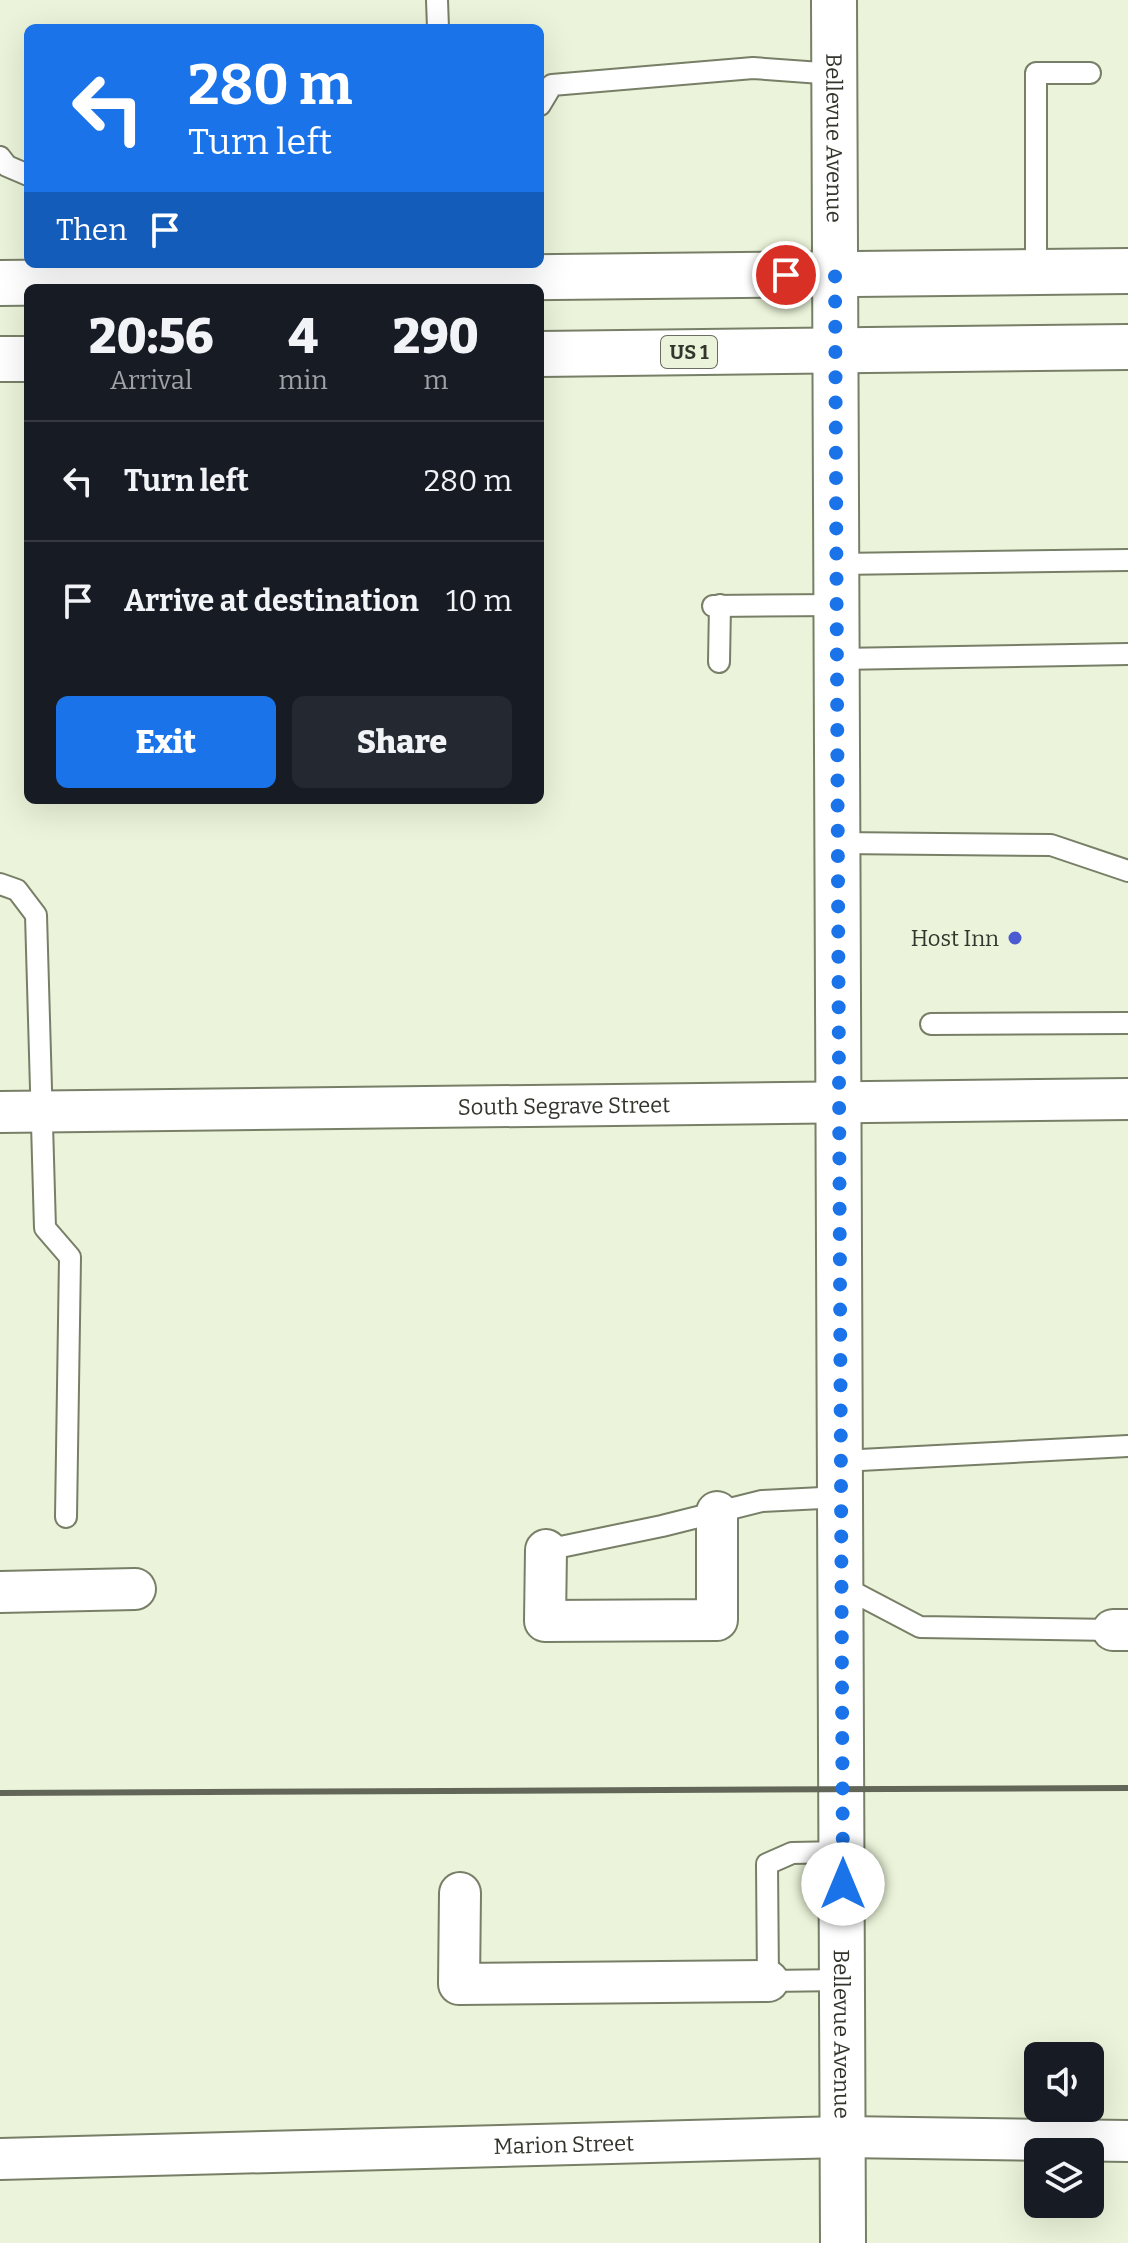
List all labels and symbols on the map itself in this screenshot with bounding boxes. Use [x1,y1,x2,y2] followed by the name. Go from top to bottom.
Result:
[820,53,848,223] street label: Bellevue Avenue
[752,241,820,309] pin
[661,336,717,368] road number: US 1
[911,925,999,952] place label: Host Inn
[1006,929,1024,947] marker: Host Inn
[458,1091,670,1121] street label: South Segrave Street
[801,1842,885,1926] position arrow
[828,1949,856,2119] street label: Bellevue Avenue
[493,2129,634,2160] street label: Marion Street

